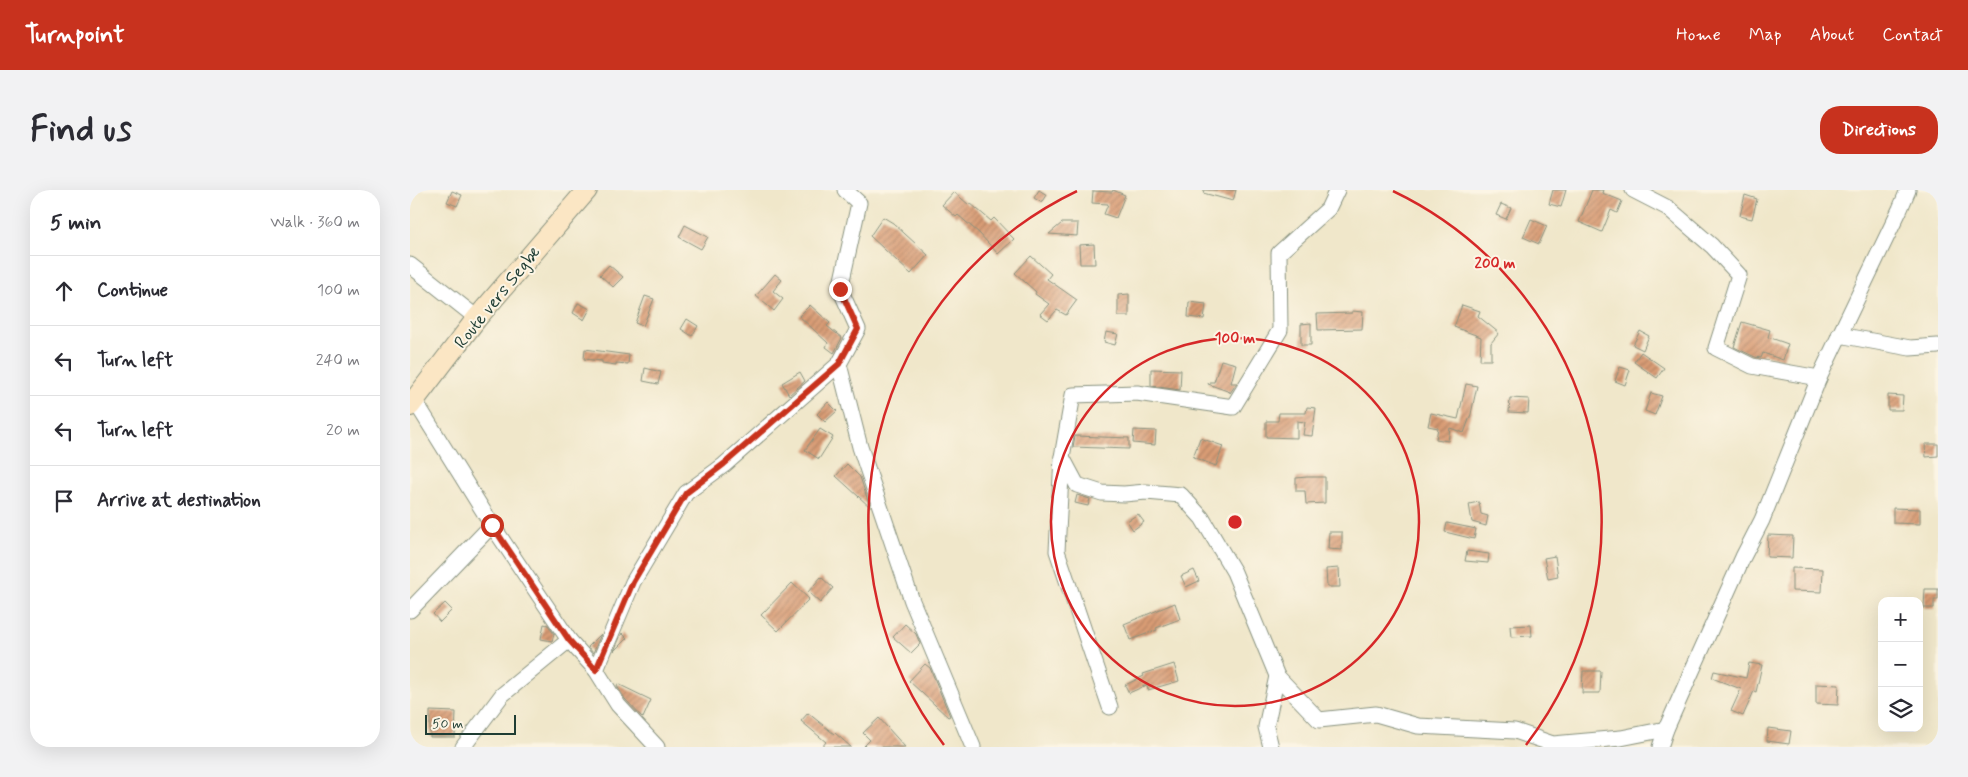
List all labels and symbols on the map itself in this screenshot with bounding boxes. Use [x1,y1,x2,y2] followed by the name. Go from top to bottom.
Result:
[449,241,546,354] street label: Route vers Segbe
[1475,254,1516,274] text: 200 m
[829,278,852,301] route end
[1215,329,1255,349] text: 100 m
[1226,513,1244,531] centre of rings
[481,514,504,537] route start
[425,712,516,735] scale bar

